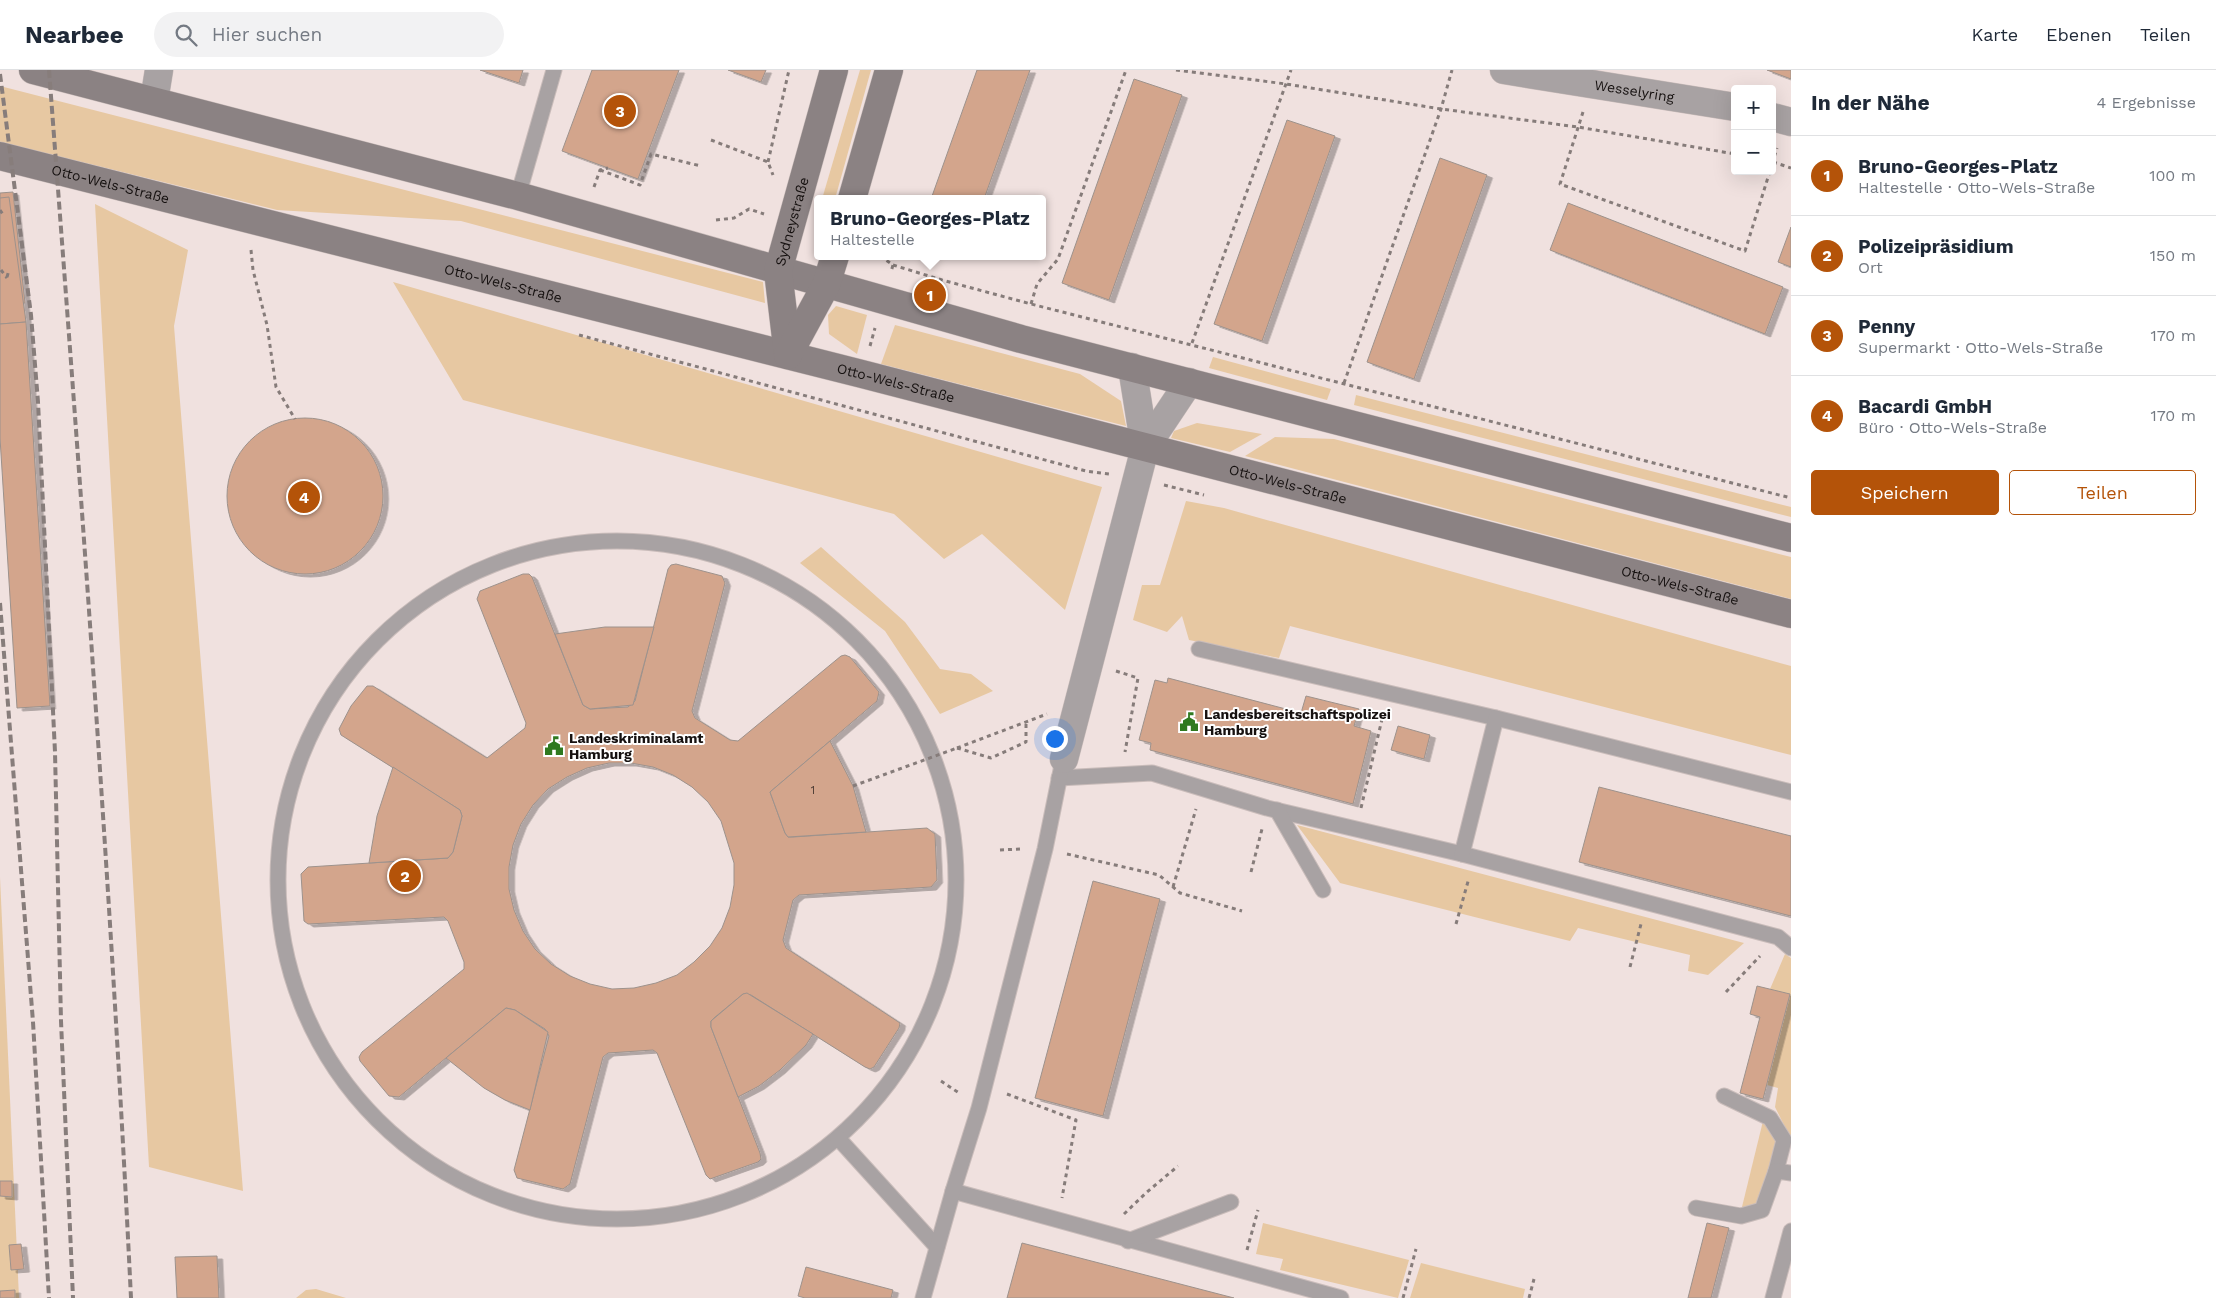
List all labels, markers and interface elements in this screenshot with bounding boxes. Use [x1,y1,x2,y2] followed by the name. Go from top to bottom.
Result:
[154,12,504,57] search box
[25,21,124,49] text: Nearbee
[172,21,200,49] icon: search
[212,23,322,46] text: Hier suchen
[1972,24,2018,45] text: Karte
[2046,24,2112,45] text: Ebenen
[2140,24,2191,45] text: Teilen
[1593,77,1676,105] street label: Wesselyring
[1731,85,1776,175] map controls
[1731,85,1776,130] button: +
[1811,90,1930,115] text: In der Nähe
[604,92,636,130] pin: 3
[2096,93,2196,112] text: 4 Ergebnisse
[1731,130,1776,175] button: −
[1858,155,2058,178] text: Bruno-Georges-Platz
[50,161,171,207] street label: Otto-Wels-Straße
[1824,166,1830,185] text: 1
[2149,166,2196,185] text: 100 m
[772,175,812,268] street label: Sydneystraße
[1858,178,2095,197] text: Haltestelle · Otto-Wels-Straße
[814,195,1046,260] popup
[830,207,1030,230] text: Bruno-Georges-Platz
[830,230,915,249] text: Haltestelle
[1858,235,2014,258] text: Polizeipräsidium
[1822,246,1832,265] text: 2
[2150,246,2196,265] text: 150 m
[1858,258,1883,277] text: Ort
[443,261,564,306] street label: Otto-Wels-Straße
[914,276,946,314] pin: 1
[1858,315,1915,338] text: Penny
[1822,326,1832,345] text: 3
[2150,326,2196,345] text: 170 m
[1858,338,2103,357] text: Supermarkt · Otto-Wels-Straße
[835,360,956,406] street label: Otto-Wels-Straße
[1858,395,1992,418] text: Bacardi GmbH
[1822,406,1832,425] text: 4
[2150,406,2196,425] text: 170 m
[1858,418,2047,437] text: Büro · Otto-Wels-Straße
[1227,461,1348,507] street label: Otto-Wels-Straße
[1811,470,1999,515] button: Speichern
[2009,470,2196,515] button: Teilen
[288,478,320,516] pin: 4
[1619,562,1741,608] street label: Otto-Wels-Straße
[1204,706,1391,738] place label: Landesbereitschaftspolizei Hamburg
[1178,711,1200,733] public building icon: Landesbereitschaftspolizei Hamburg
[1042,726,1068,752] your location
[569,730,703,762] place label: Landeskriminalamt Hamburg
[543,735,565,757] public building icon: Landeskriminalamt Hamburg
[811,784,815,797] house number: 1
[389,857,421,895] pin: 2

